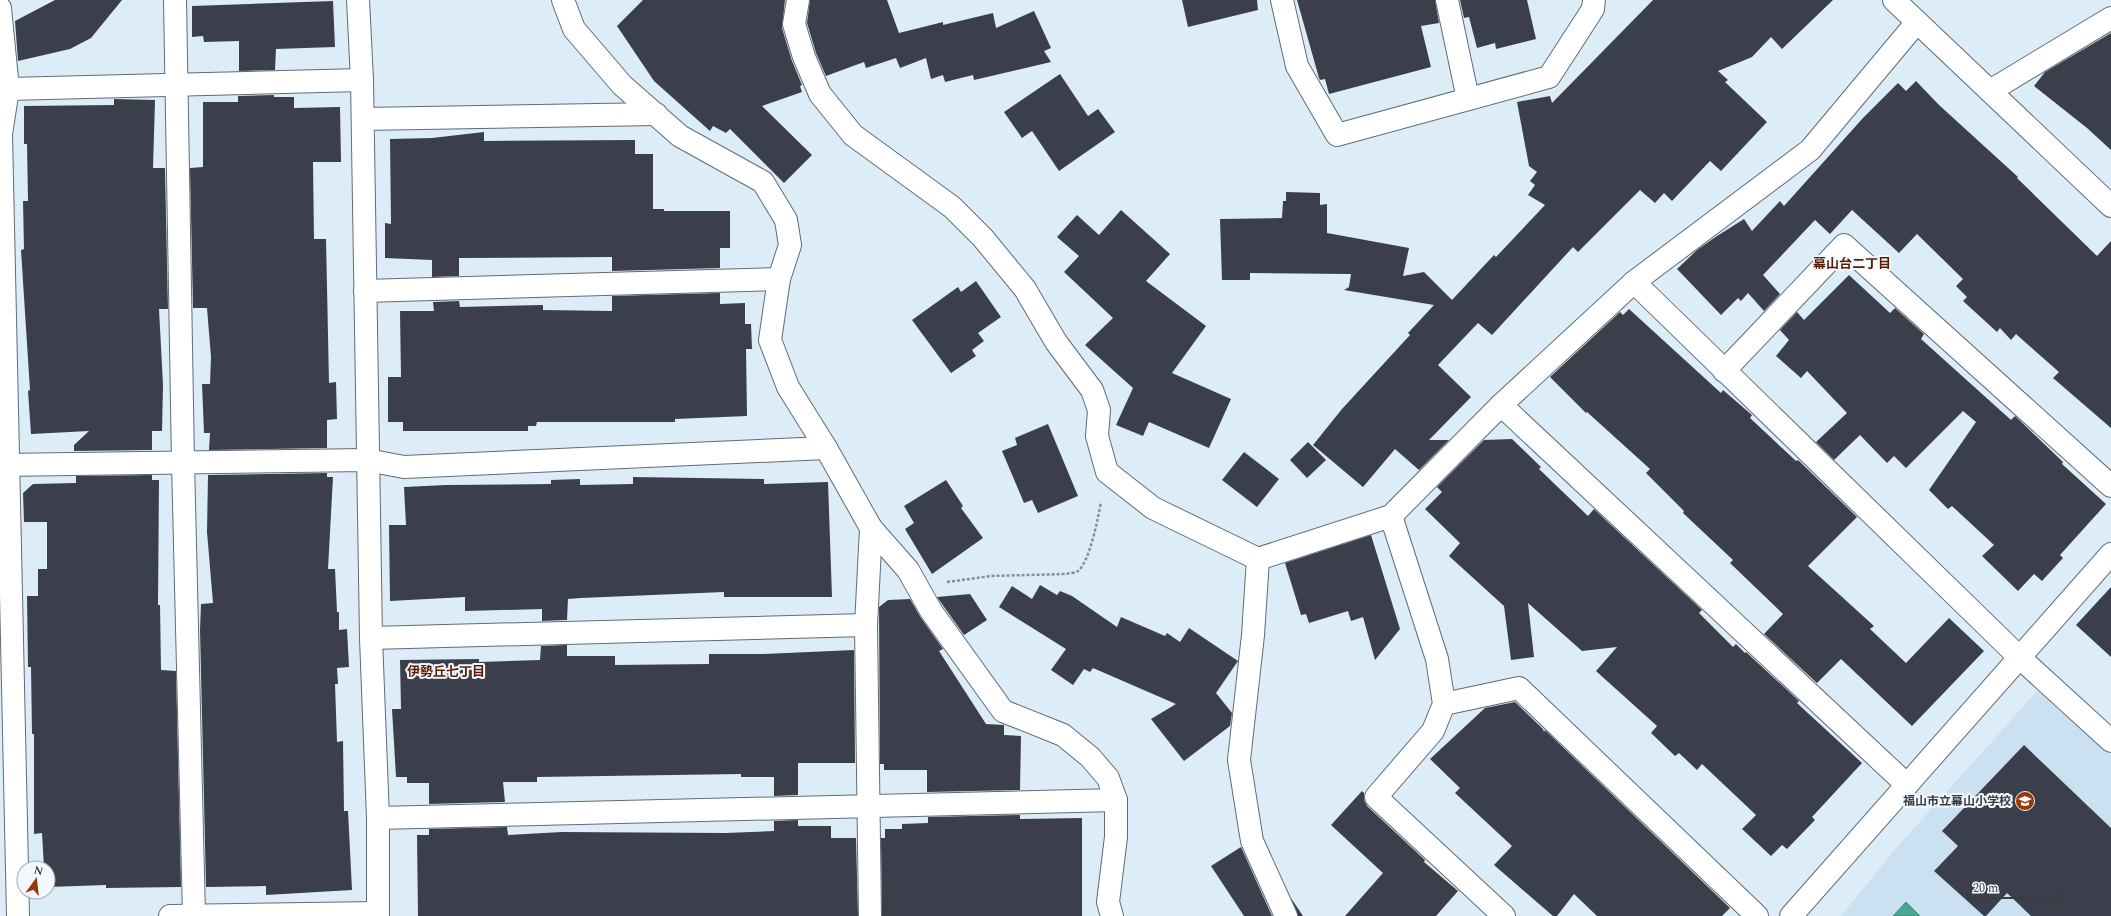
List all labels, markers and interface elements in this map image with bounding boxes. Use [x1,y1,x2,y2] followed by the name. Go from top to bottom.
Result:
[1813,254,1891,274] district label: 幕山台二丁目
[407,662,485,682] district label: 伊勢丘七丁目
[2014,790,2036,812] school or university icon: 福山市立幕山小学校
[1903,792,2011,811] place label: 福山市立幕山小学校
[16,860,56,900] north arrow
[32,861,45,880] text: N
[1967,874,2062,900] scale bar
[1973,879,1998,898] text: 20 m

